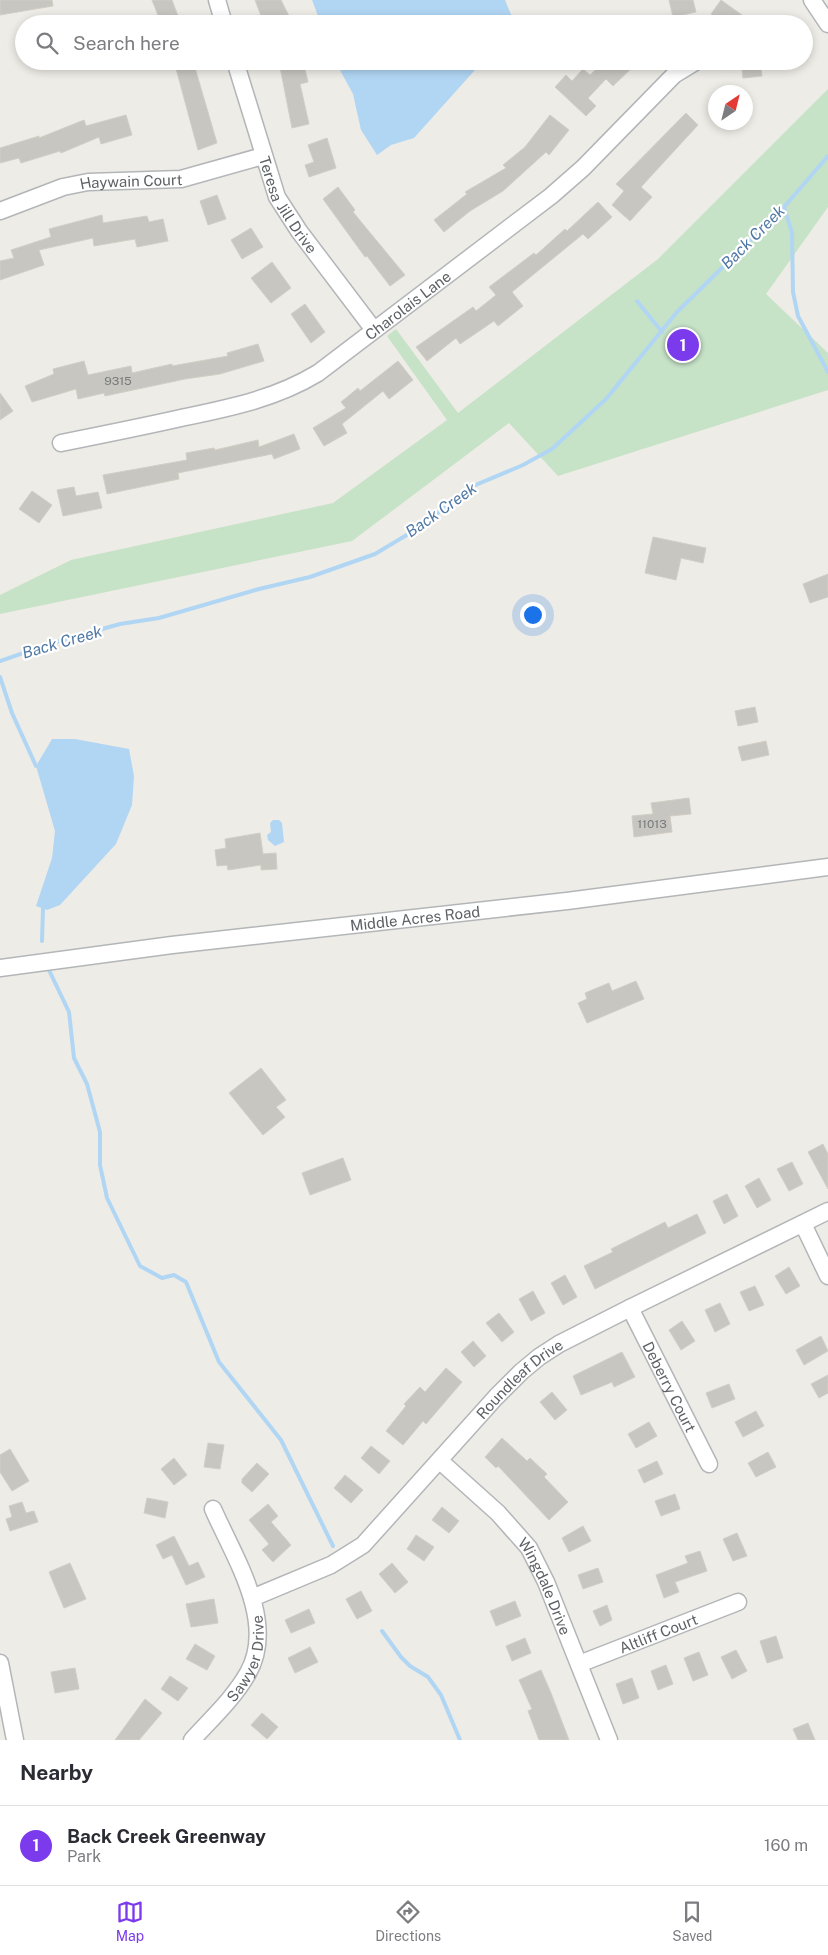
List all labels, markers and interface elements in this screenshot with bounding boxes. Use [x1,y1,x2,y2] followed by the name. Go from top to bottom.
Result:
[15,15,813,70] search box
[33,29,61,57] icon: search
[73,32,180,54] text: Search here
[708,85,753,130] north arrow
[256,154,321,256] street label: Teresa Jill Drive
[78,170,183,192] street label: Haywain Court
[717,201,789,273] water label: Back Creek
[361,267,454,343] street label: Charolais Lane
[667,326,699,364] pin: 1
[104,374,132,388] house number: 9315
[402,478,480,541] water label: Back Creek
[520,602,546,628] your location
[20,621,105,662] water label: Back Creek
[637,817,667,831] house number: 11013
[349,902,481,934] street label: Middle Acres Road
[472,1335,566,1422] street label: Roundleaf Drive
[640,1338,700,1435] street label: Deberry Court
[515,1534,575,1637] street label: Wingdale Drive
[616,1610,700,1656] street label: Altliff Court
[223,1614,266,1705] street label: Sawyer Drive
[20,1760,93,1785] text: Nearby
[67,1825,266,1847] text: Back Creek Greenway
[33,1836,39,1855] text: 1
[764,1836,808,1855] text: 160 m
[67,1847,101,1866] text: Park
[116,1898,144,1944] tab: Map
[375,1898,441,1944] tab: Directions
[672,1898,712,1944] tab: Saved

